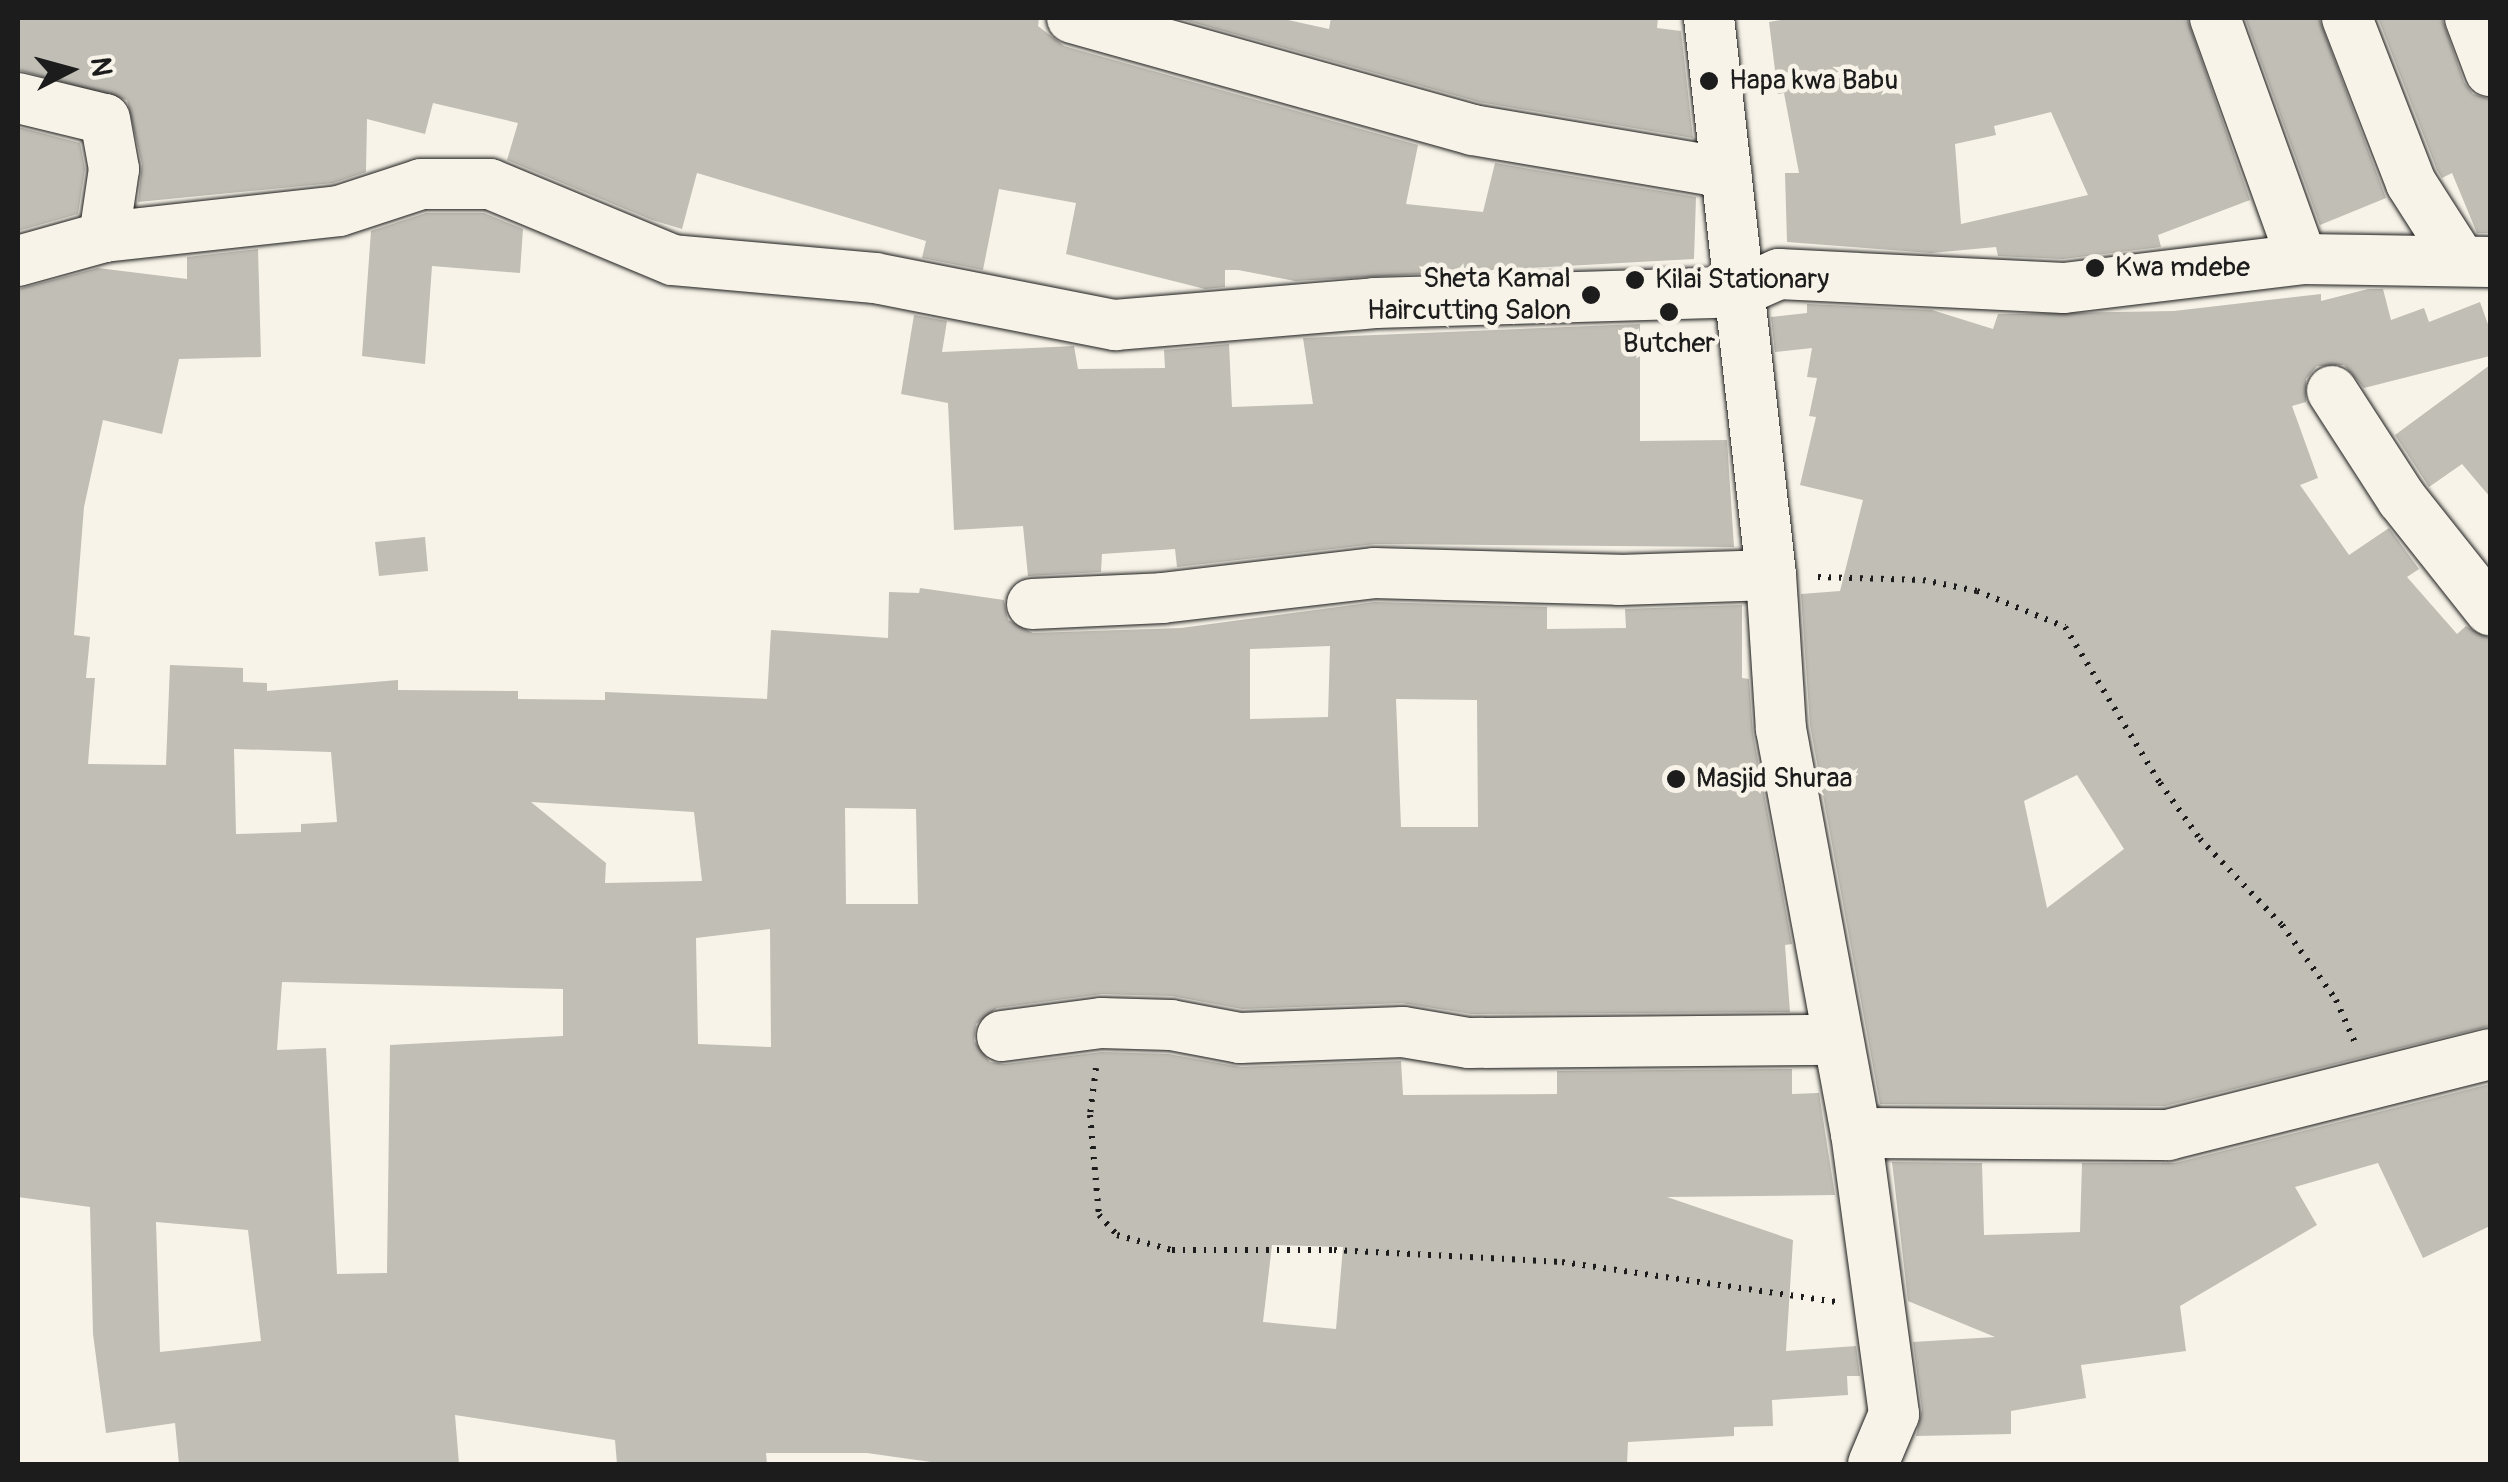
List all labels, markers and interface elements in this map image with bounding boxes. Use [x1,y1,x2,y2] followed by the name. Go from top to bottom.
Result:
[20,20,120,120] north arrow
[82,56,119,78] text: N
[1729,64,1898,98] place label: Hapa kwa Babu
[1698,70,1720,92] marker: Hapa kwa Babu
[2115,251,2250,285] place label: Kwa mdebe
[2084,257,2106,279] marker: Kwa mdebe
[1367,262,1571,328] place label: Sheta Kamal Haircutting Salon
[1655,263,1829,297] place label: Kilai Stationary
[1624,269,1646,291] marker: Kilai Stationary
[1580,284,1602,306] marker: Sheta Kamal Haircutting Salon
[1658,301,1680,323] marker: Butcher
[1623,327,1715,361] place label: Butcher
[1696,762,1852,796] place label: Masjid Shuraa
[1665,768,1687,790] marker: Masjid Shuraa

